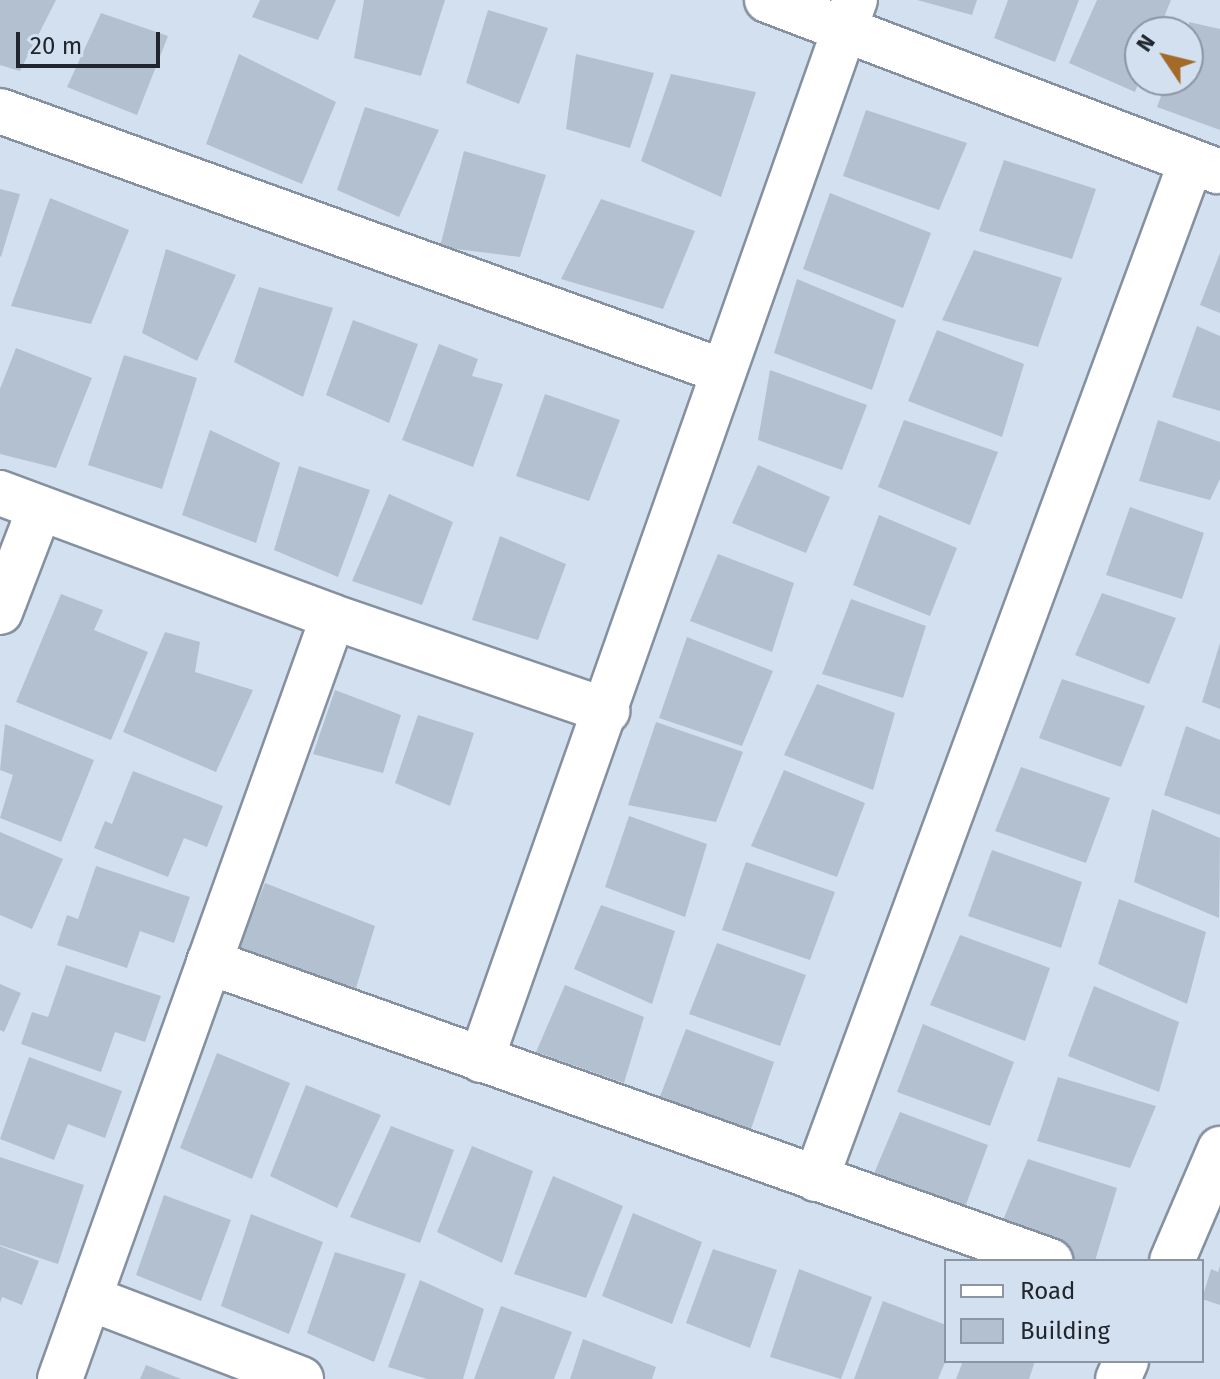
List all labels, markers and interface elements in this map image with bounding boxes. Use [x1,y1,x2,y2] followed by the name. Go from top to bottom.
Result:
[20,16,164,66] scale bar
[1124,16,1204,96] north arrow
[1130,29,1161,57] text: N
[30,32,82,60] text: 20 m
[944,1259,1204,1363] legend
[1020,1277,1075,1305] text: Road
[1020,1317,1110,1345] text: Building

